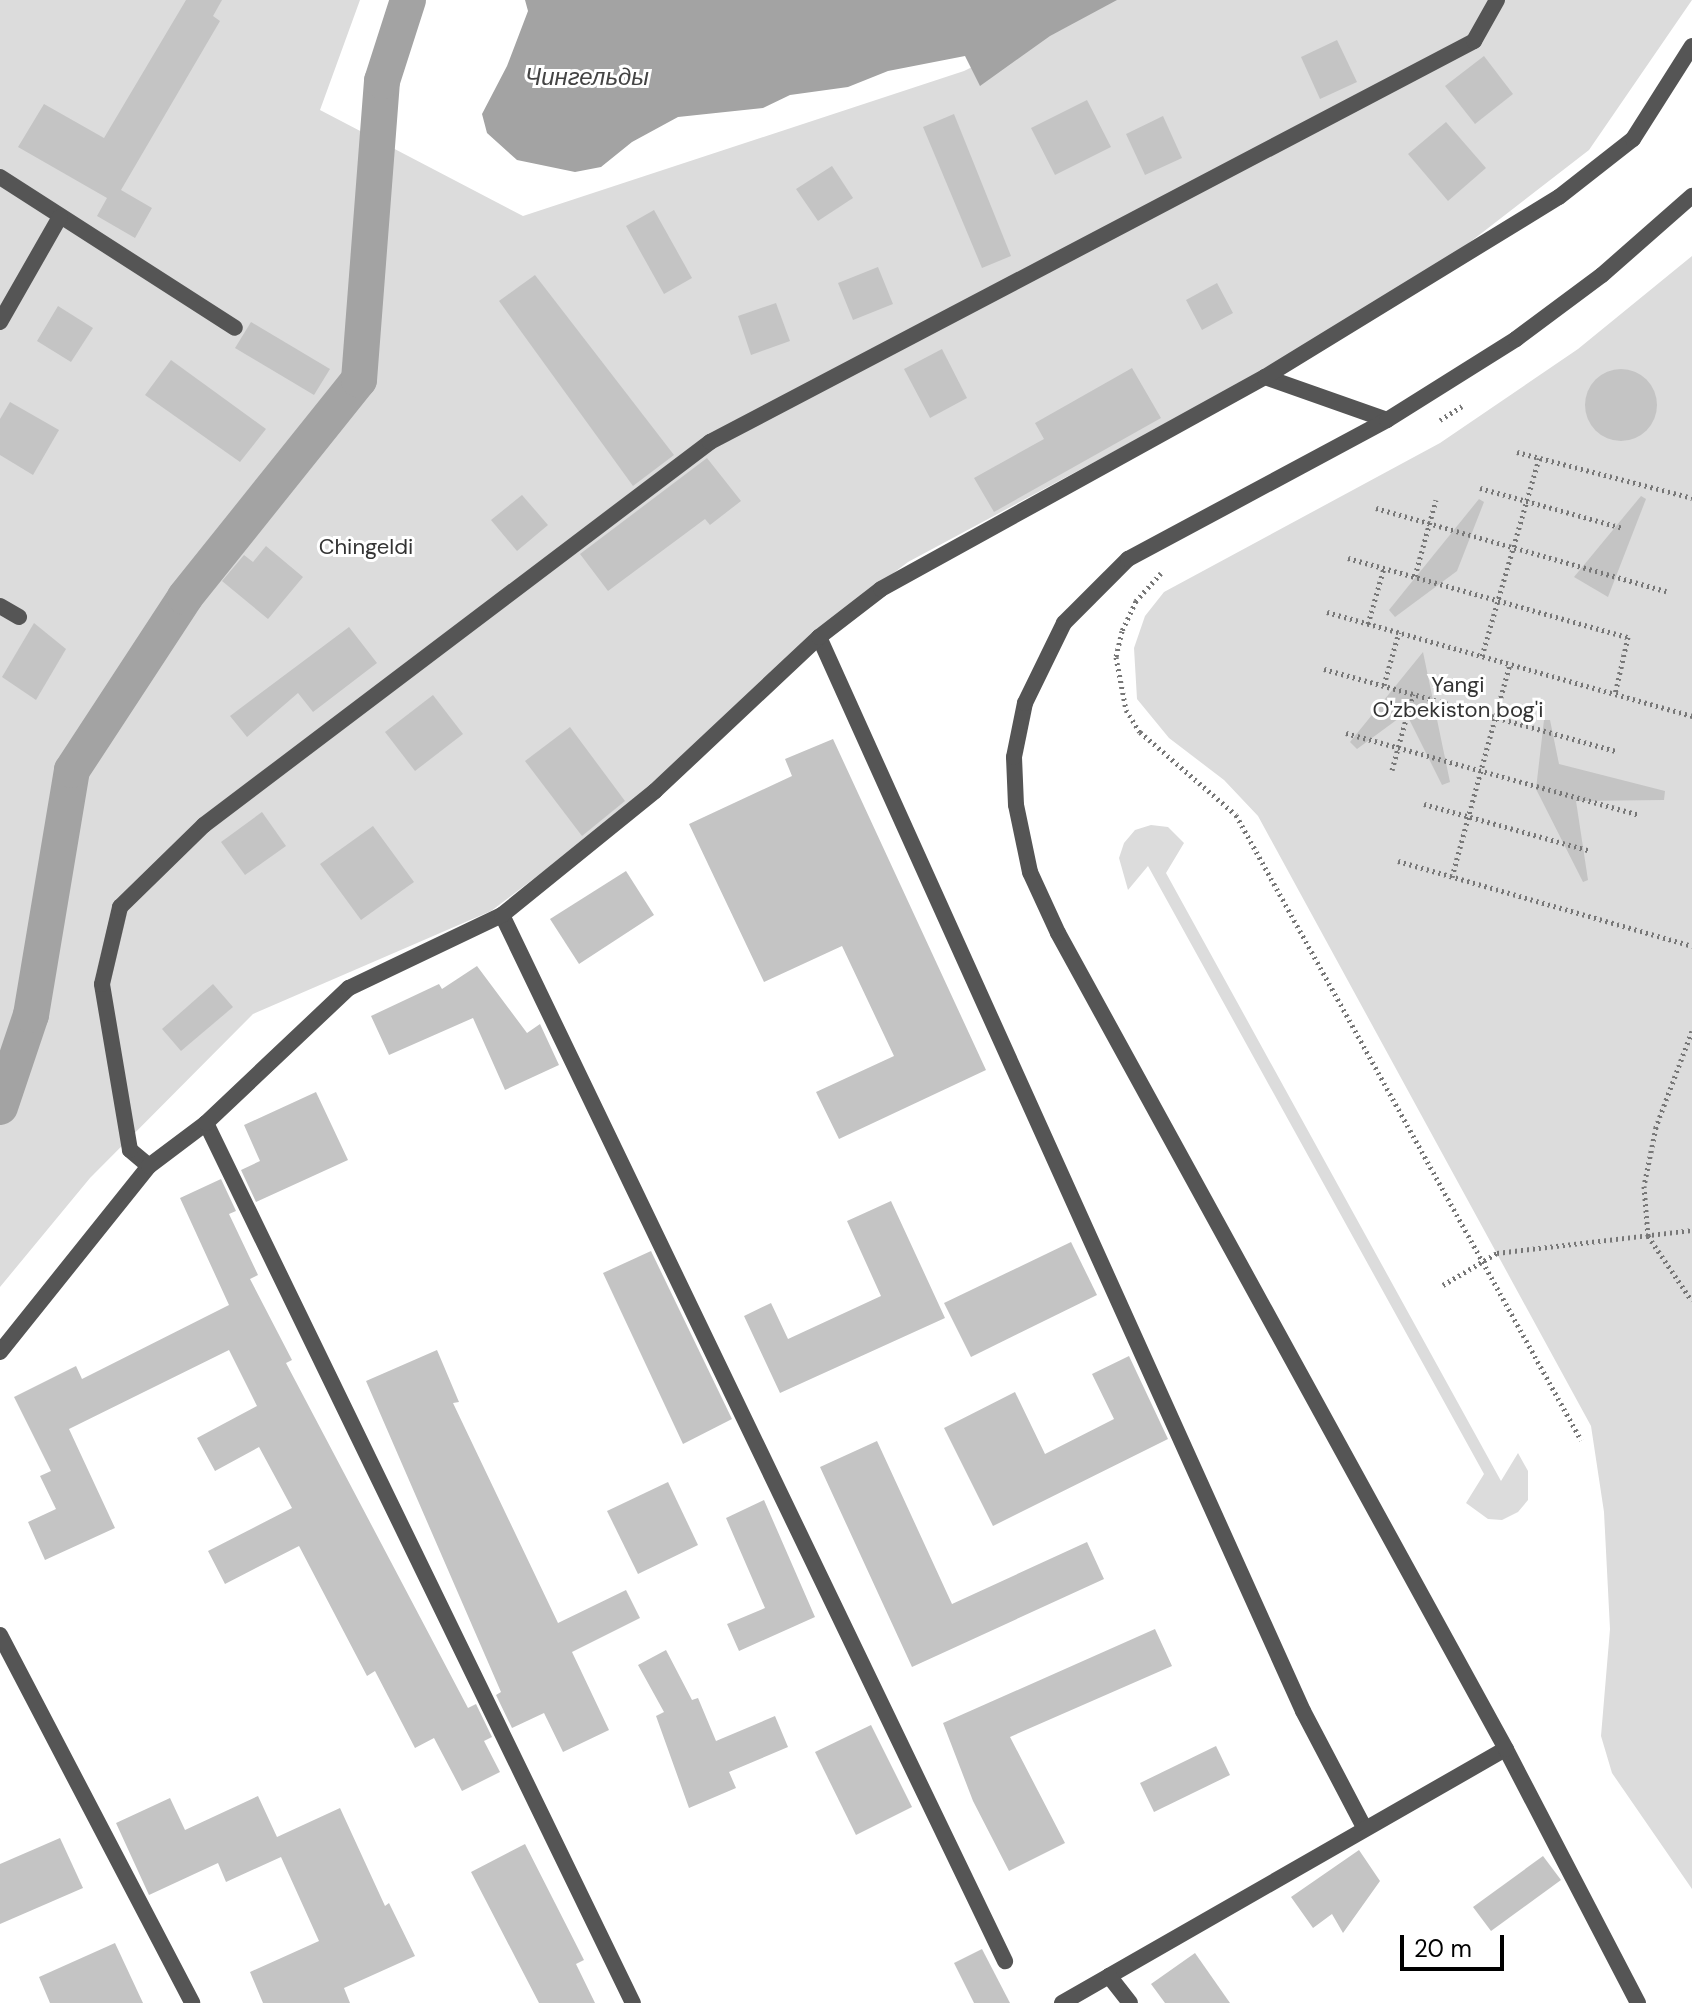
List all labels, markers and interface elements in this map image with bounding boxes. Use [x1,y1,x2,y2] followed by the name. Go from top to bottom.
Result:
[525,63,649,91] water label: Чингельды
[319,534,413,560] park label: Chingeldi
[1372,671,1544,722] park label: Yangi O'zbekiston bog'i
[1404,1919,1508,1969] scale bar
[1414,1933,1472,1964] text: 20 m

